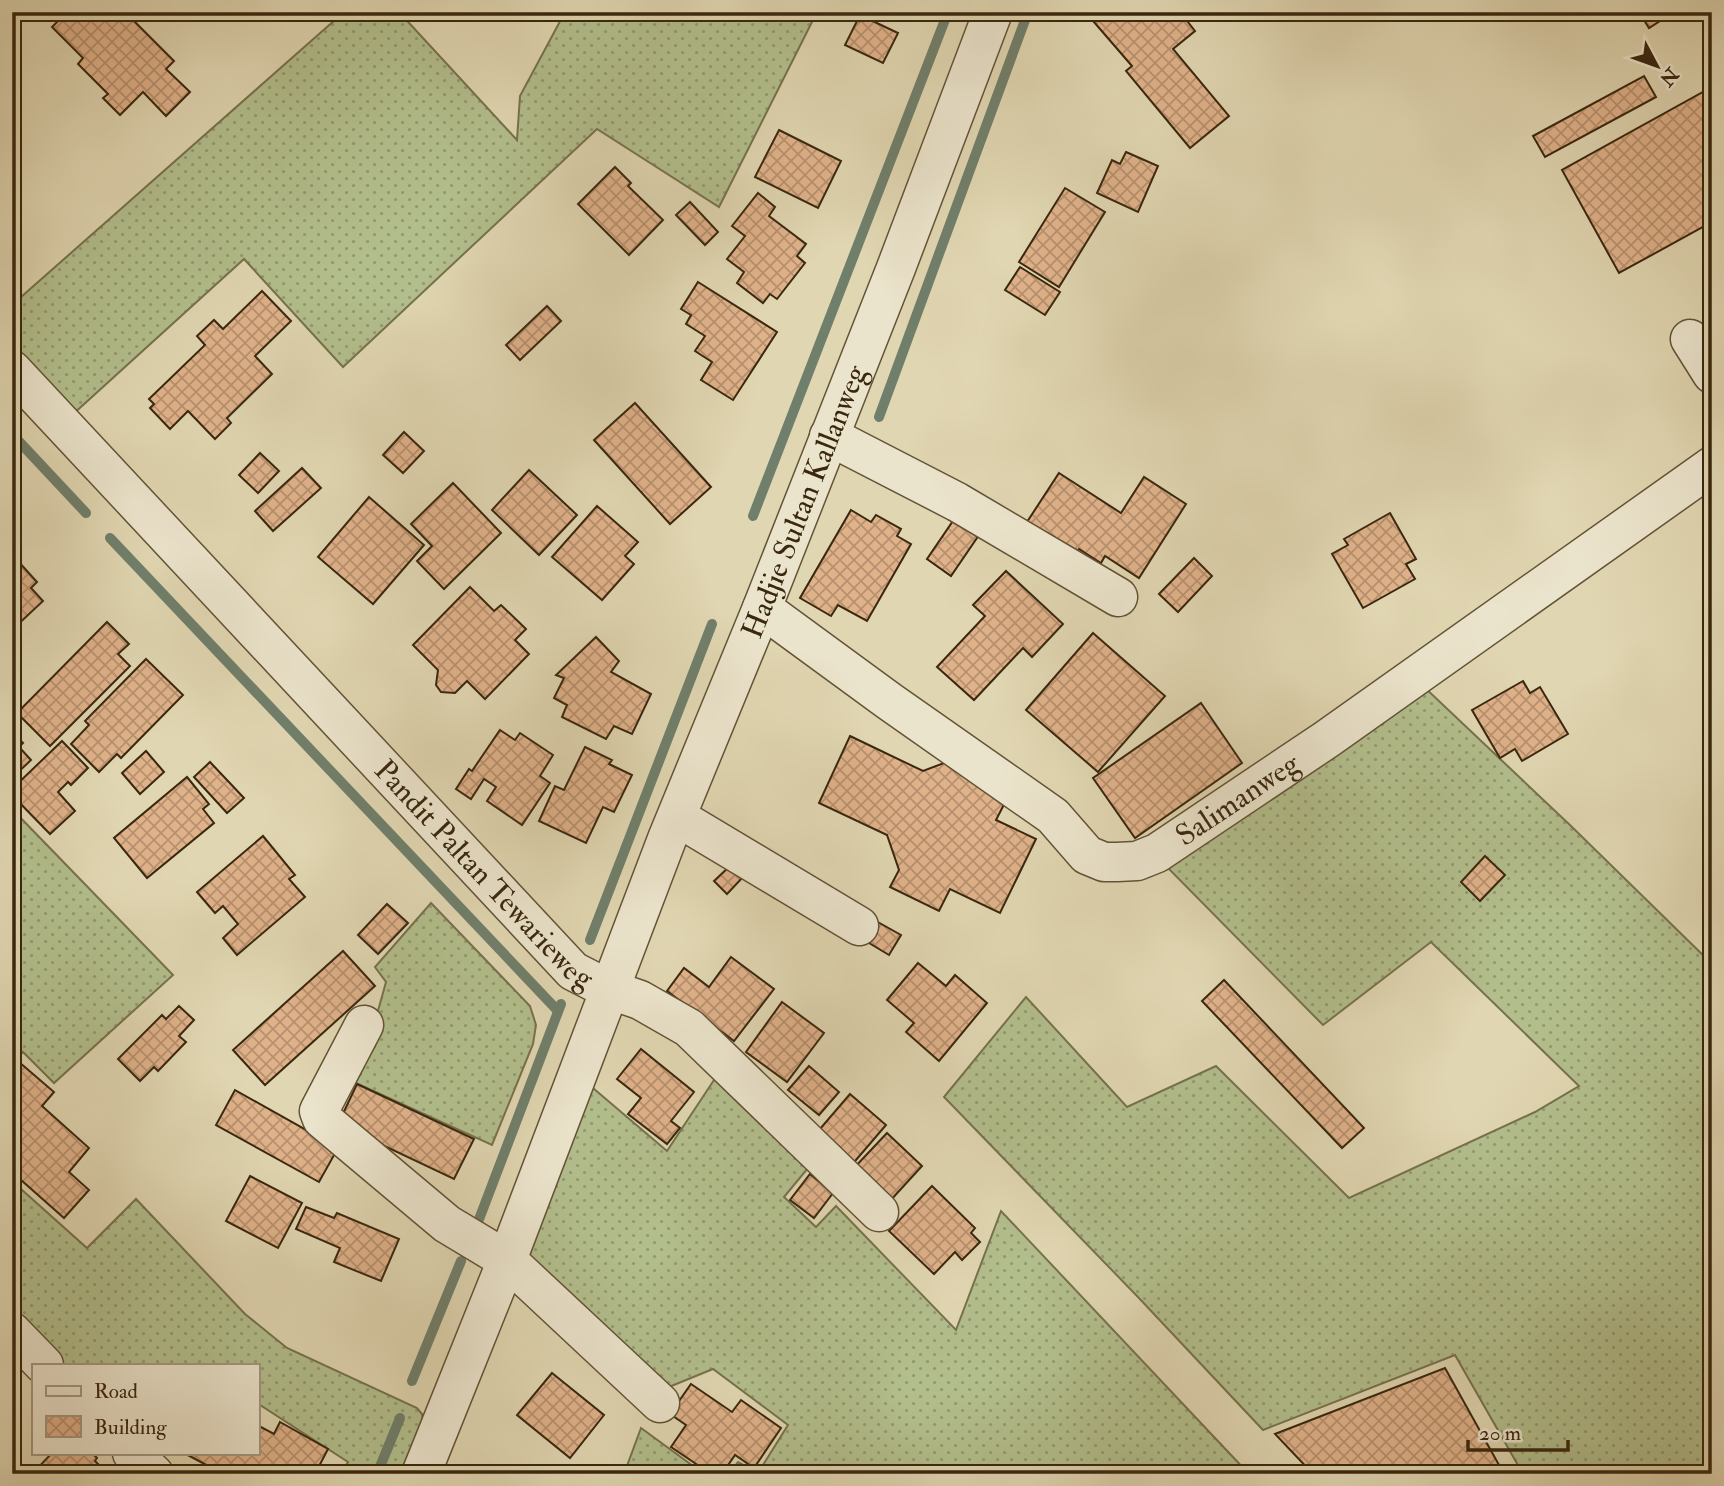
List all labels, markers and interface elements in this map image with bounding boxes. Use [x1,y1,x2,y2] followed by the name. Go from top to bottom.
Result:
[1622,32,1692,102] north arrow
[1654,61,1684,92] text: N
[733,359,875,644] street label: Hadjie Sultan Kallanweg
[1168,744,1307,854] street label: Salimanweg
[367,752,601,997] street label: Pandit Paltan Tewarieweg
[32,1364,259,1454] legend
[94,1378,139,1405] text: Road
[1468,1409,1568,1453] scale bar
[94,1414,167,1441] text: Building
[1479,1420,1521,1447] text: 20 m

